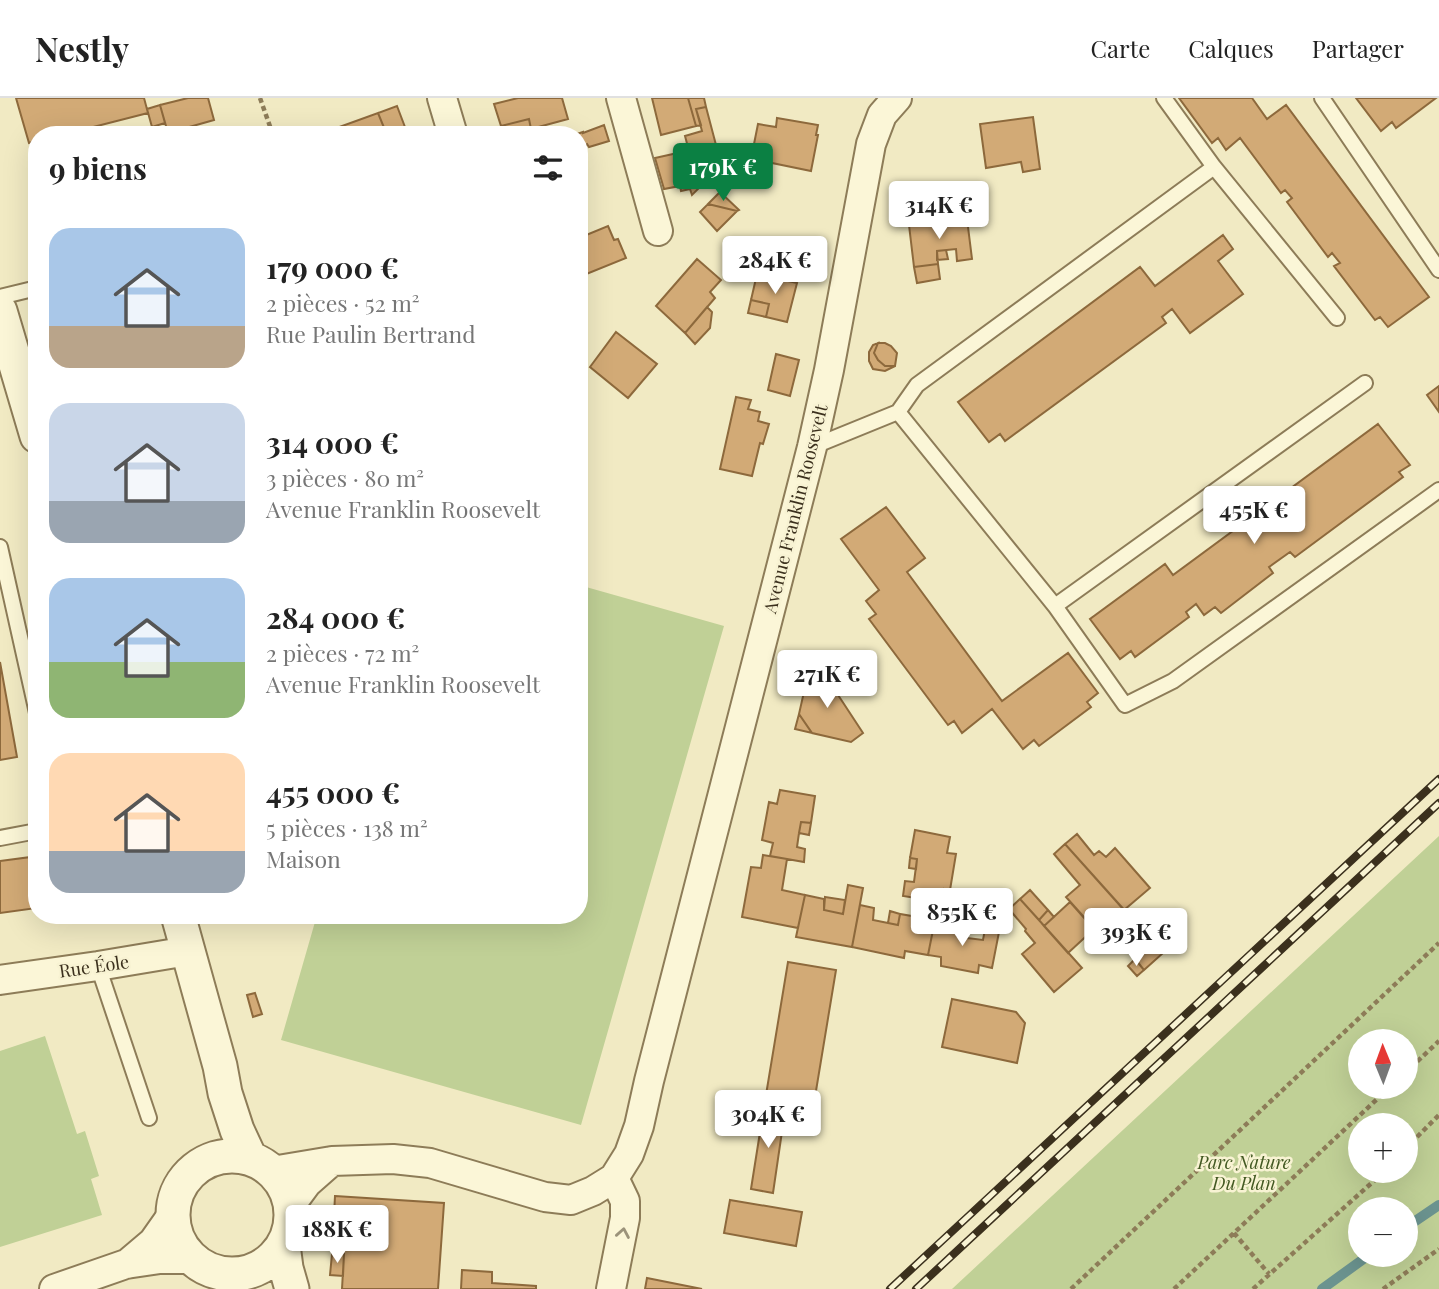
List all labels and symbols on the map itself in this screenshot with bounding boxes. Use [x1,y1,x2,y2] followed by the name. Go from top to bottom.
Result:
[666,144,780,203] pin: 179K €
[882,181,996,241] pin: 314K €
[718,236,832,296] pin: 284K €
[757,401,833,617] street label: Avenue Franklin Roosevelt
[1197,486,1311,546] pin: 455K €
[770,650,884,710] pin: 271K €
[905,888,1019,948] pin: 855K €
[1079,908,1193,968] pin: 393K €
[57,949,130,983] street label: Rue Éole
[1348,1029,1418,1099] north arrow
[711,1090,825,1150] pin: 304K €
[1197,1150,1291,1195] park label: Parc Nature Du Plan
[280,1206,394,1265] pin: 188K €
[615,1227,630,1239] one-way arrow

